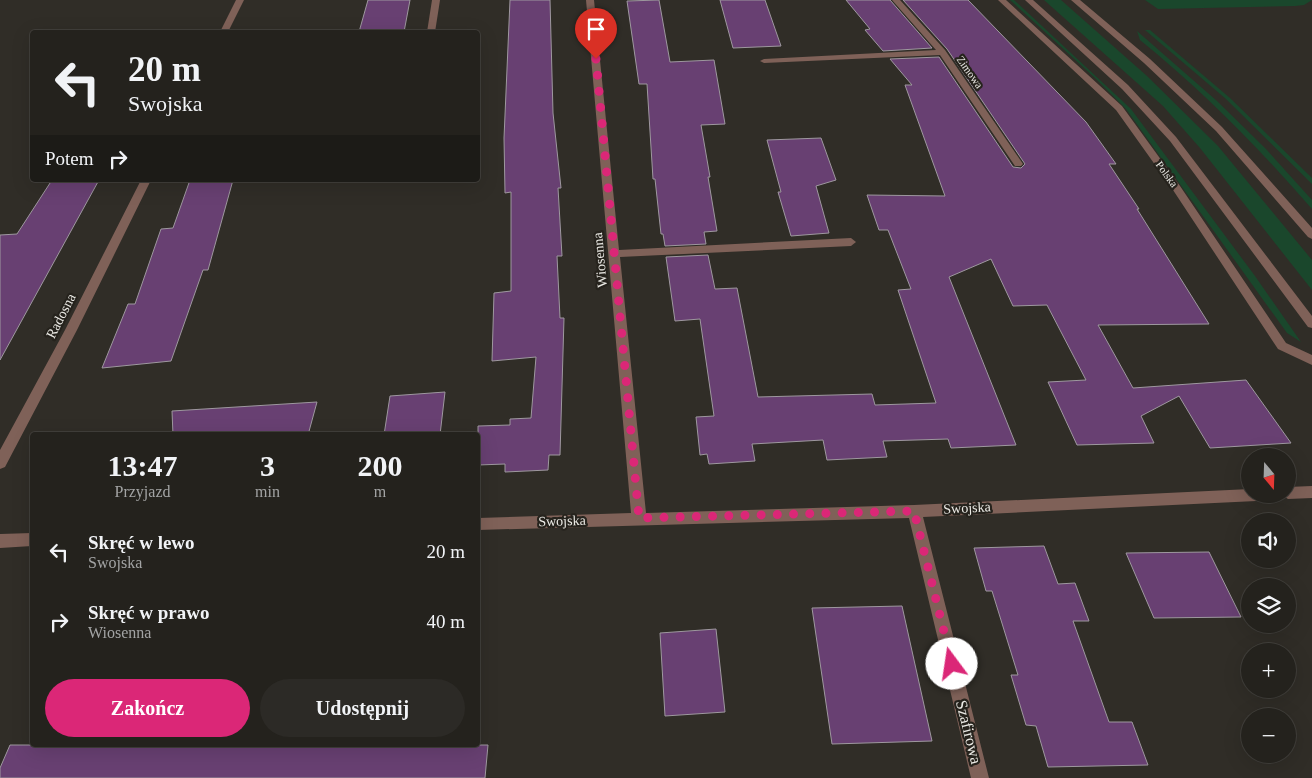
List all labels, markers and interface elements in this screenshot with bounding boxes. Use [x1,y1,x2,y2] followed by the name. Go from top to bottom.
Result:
[575,8,617,59] pin
[582,15,610,43] icon: arrive
[45,50,110,115] icon: left
[128,50,201,89] text: 20 m
[955,54,985,91] street label: Zimowa
[128,91,203,116] text: Swojska
[104,145,132,173] icon: right
[45,148,94,169] text: Potem
[1154,159,1181,189] street label: Polska
[590,231,610,288] street label: Wiosenna
[43,290,79,341] street label: Radosna
[1241,448,1296,502] north arrow
[1241,448,1296,763] map controls
[108,449,178,482] text: 13:47
[260,449,275,482] text: 3
[357,449,402,482] text: 200
[115,483,171,500] text: Przyjazd
[255,483,280,500] text: min
[374,483,386,500] text: m
[943,499,992,517] street label: Swojska
[538,513,587,529] street label: Swojska
[1241,513,1296,568] button: sound
[88,532,195,553] text: Skręć w lewo
[45,538,73,566] icon: left
[426,541,465,562] text: 20 m
[88,554,142,571] text: Swojska
[1241,578,1296,633] button: layers
[88,602,209,623] text: Skręć w prawo
[45,608,73,636] icon: right
[426,611,465,632] text: 40 m
[88,624,151,641] text: Wiosenna
[925,637,977,689] position arrow
[1241,643,1296,698] button: +
[45,679,250,737] button: Zakończ
[260,679,465,737] button: Udostępnij
[953,698,985,766] street label: Szafirowa
[1241,708,1296,763] button: −

